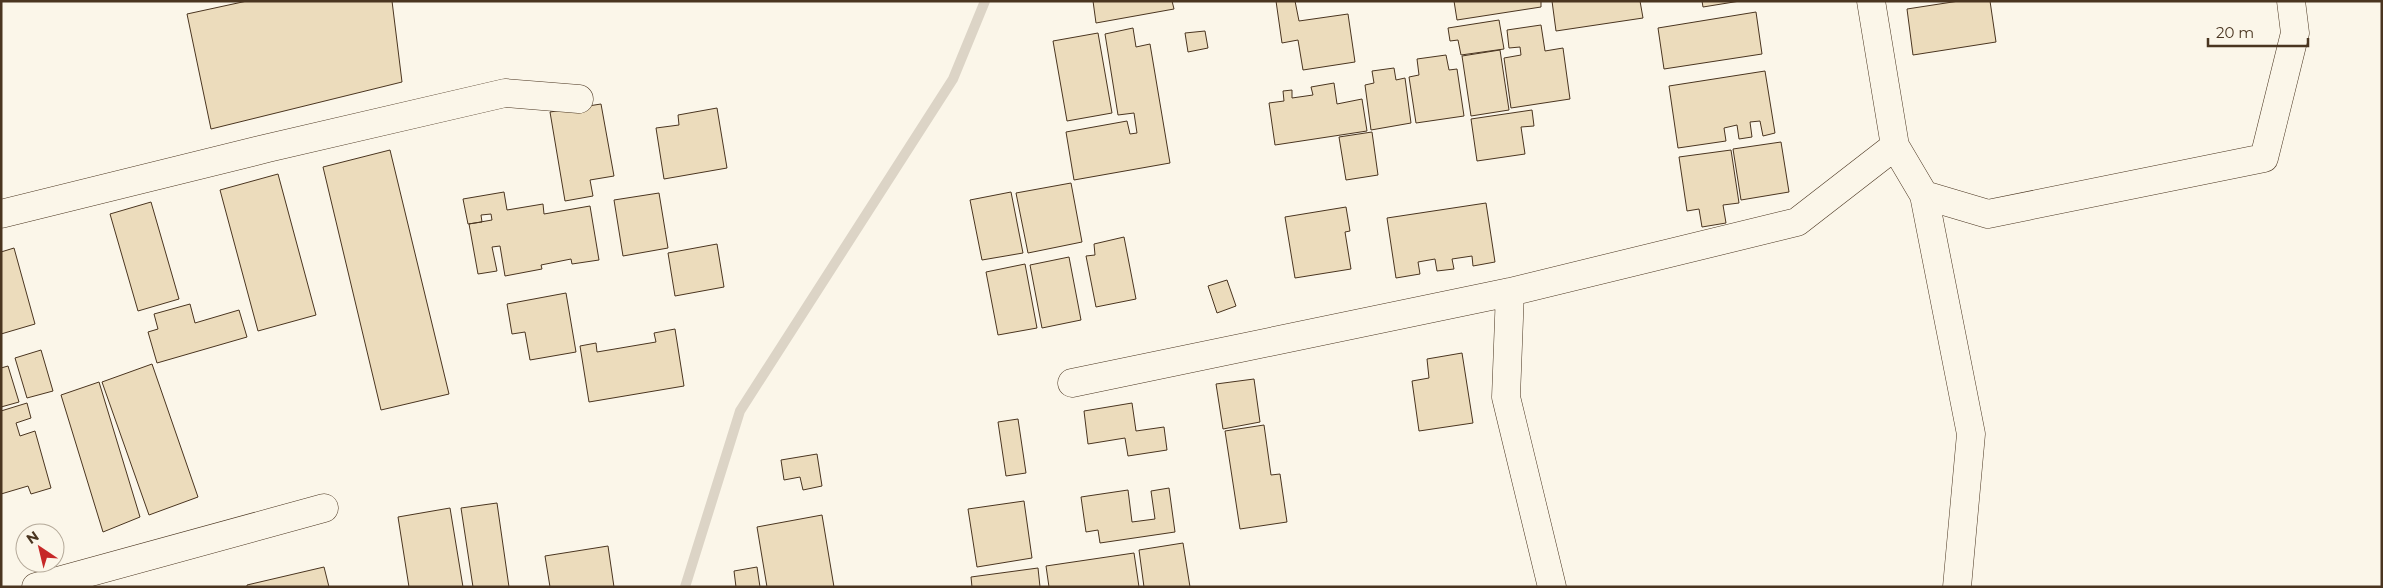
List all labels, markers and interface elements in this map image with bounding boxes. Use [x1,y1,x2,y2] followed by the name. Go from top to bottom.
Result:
[2208,15,2308,47] scale bar
[2216,23,2254,42] text: 20 m
[15,523,65,573] north arrow
[23,527,42,548] text: N

